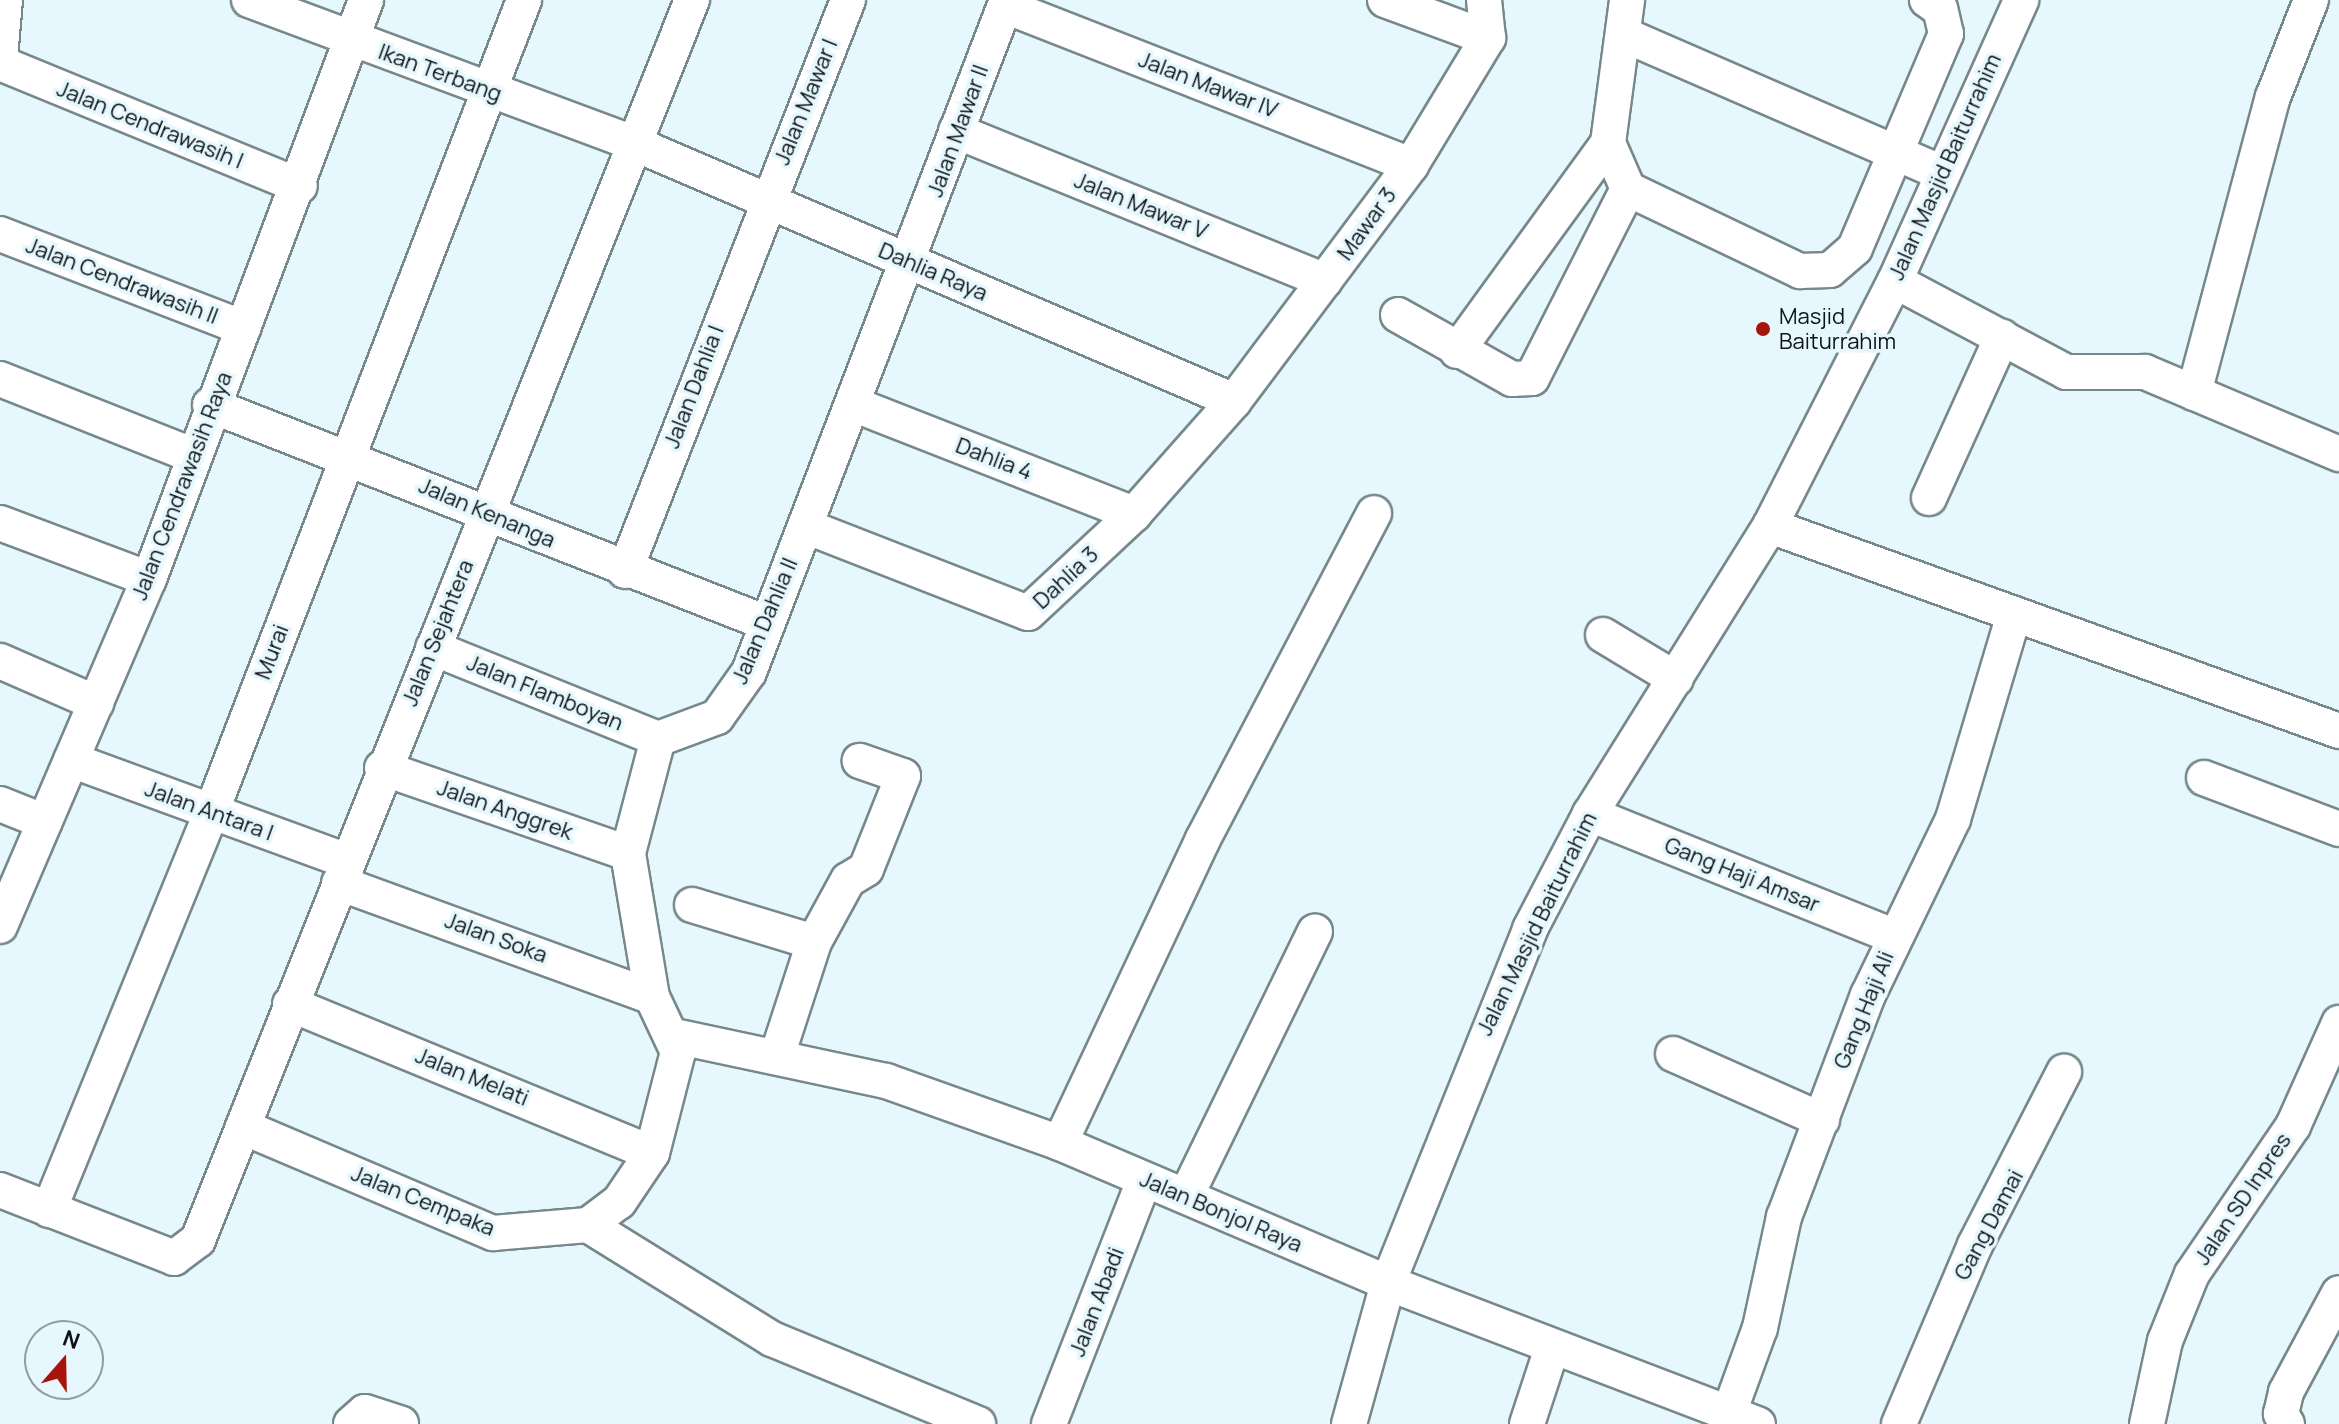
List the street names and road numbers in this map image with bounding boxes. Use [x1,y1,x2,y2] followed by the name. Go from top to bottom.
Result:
[769,35,843,169] street label: Jalan Mawar I
[375,38,505,108] street label: Ikan Terbang
[1135,46,1281,124] street label: Jalan Mawar IV
[1883,50,2007,284] street label: Jalan Masjid Baiturrahim
[922,61,994,201] street label: Jalan Mawar II
[53,76,247,174] street label: Jalan Cendrawasih I
[1070,167,1212,245] street label: Jalan Mawar V
[1332,183,1402,265] street label: Mawar 3
[22,232,222,330] street label: Jalan Cendrawasih II
[875,237,991,307] street label: Dahlia Raya
[659,322,729,452] street label: Jalan Dahlia I
[126,368,238,604] street label: Jalan Cendrawasih Raya
[952,432,1036,486] street label: Dahlia 4
[415,472,559,554] street label: Jalan Kenanga
[1028,541,1104,615] street label: Dahlia 3
[727,554,803,688] street label: Jalan Dahlia II
[397,556,479,710] street label: Jalan Sejahtera
[250,621,294,683] street label: Murai
[463,650,627,736] street label: Jalan Flamboyan
[434,774,576,846] street label: Jalan Anggrek
[141,776,277,846] street label: Jalan Antara I
[1471,808,1603,1040] street label: Jalan Masjid Baiturrahim
[1661,832,1823,918] street label: Gang Haji Amsar
[441,907,551,969] street label: Jalan Soka
[1828,947,1900,1073] street label: Gang Haji Ali
[411,1042,533,1112] street label: Jalan Melati
[2189,1128,2297,1270] street label: Jalan SD Inpres
[347,1160,499,1242] street label: Jalan Cempaka
[1949,1165,2029,1285] street label: Gang Damai
[1136,1166,1306,1258] street label: Jalan Bonjol Raya
[1064,1244,1130,1360] street label: Jalan Abadi

